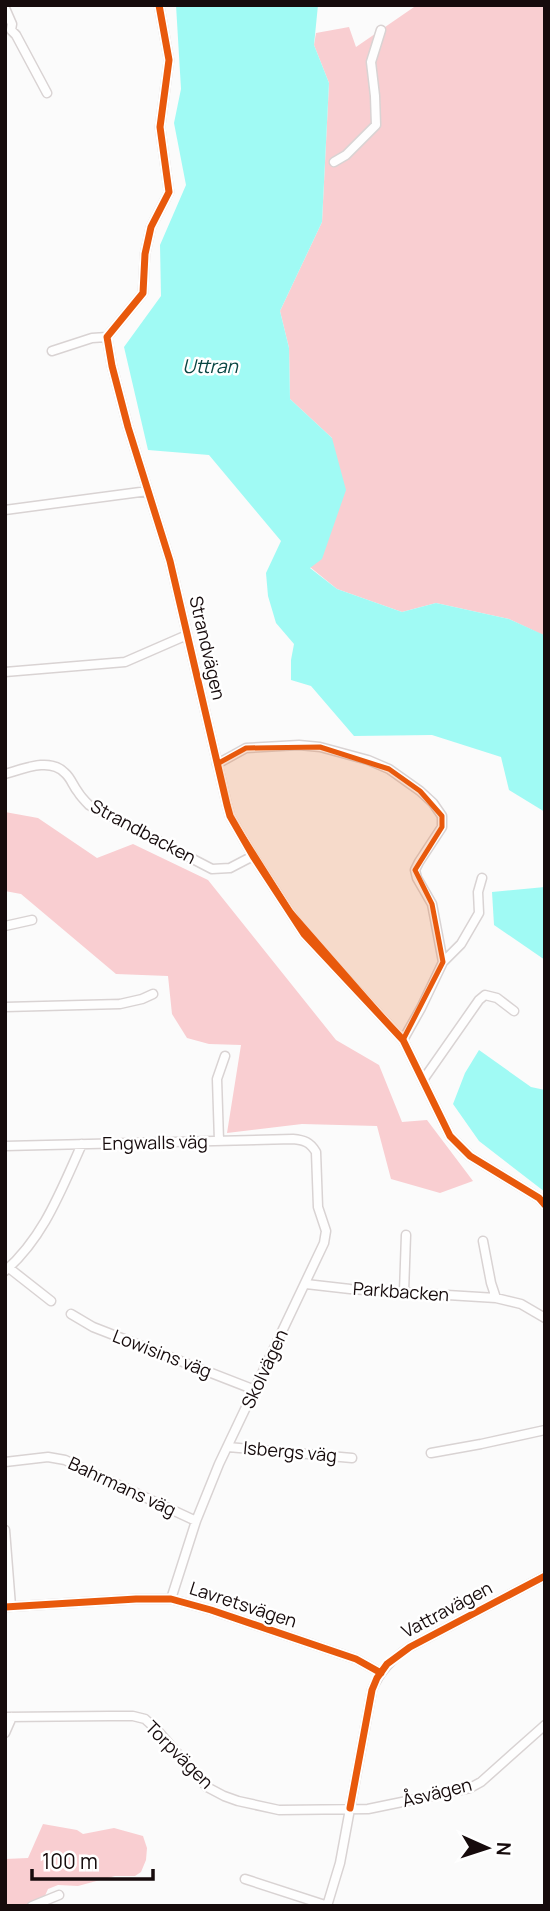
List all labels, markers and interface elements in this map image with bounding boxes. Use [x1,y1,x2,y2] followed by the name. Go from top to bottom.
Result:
[182,353,239,379] water label: Uttran
[184,593,232,702] street label: Strandvägen
[87,793,200,869] street label: Strandbacken
[102,1129,208,1155] street label: Engwalls väg
[352,1276,450,1306] street label: Parkbacken
[109,1323,215,1383] street label: Lowisins väg
[235,1325,293,1412] street label: Skolvägen
[242,1435,338,1467] street label: Isbergs väg
[65,1451,180,1522] street label: Bahrmans väg
[187,1575,300,1633] street label: Lavretsvägen
[397,1575,496,1643] street label: Vattravägen
[140,1715,219,1794] street label: Torpvägen
[400,1772,474,1812] street label: Åsvägen
[452,1813,522,1883] north arrow
[32,1838,152,1882] scale bar
[491,1841,517,1856] text: N
[42,1847,98,1875] text: 100 m

